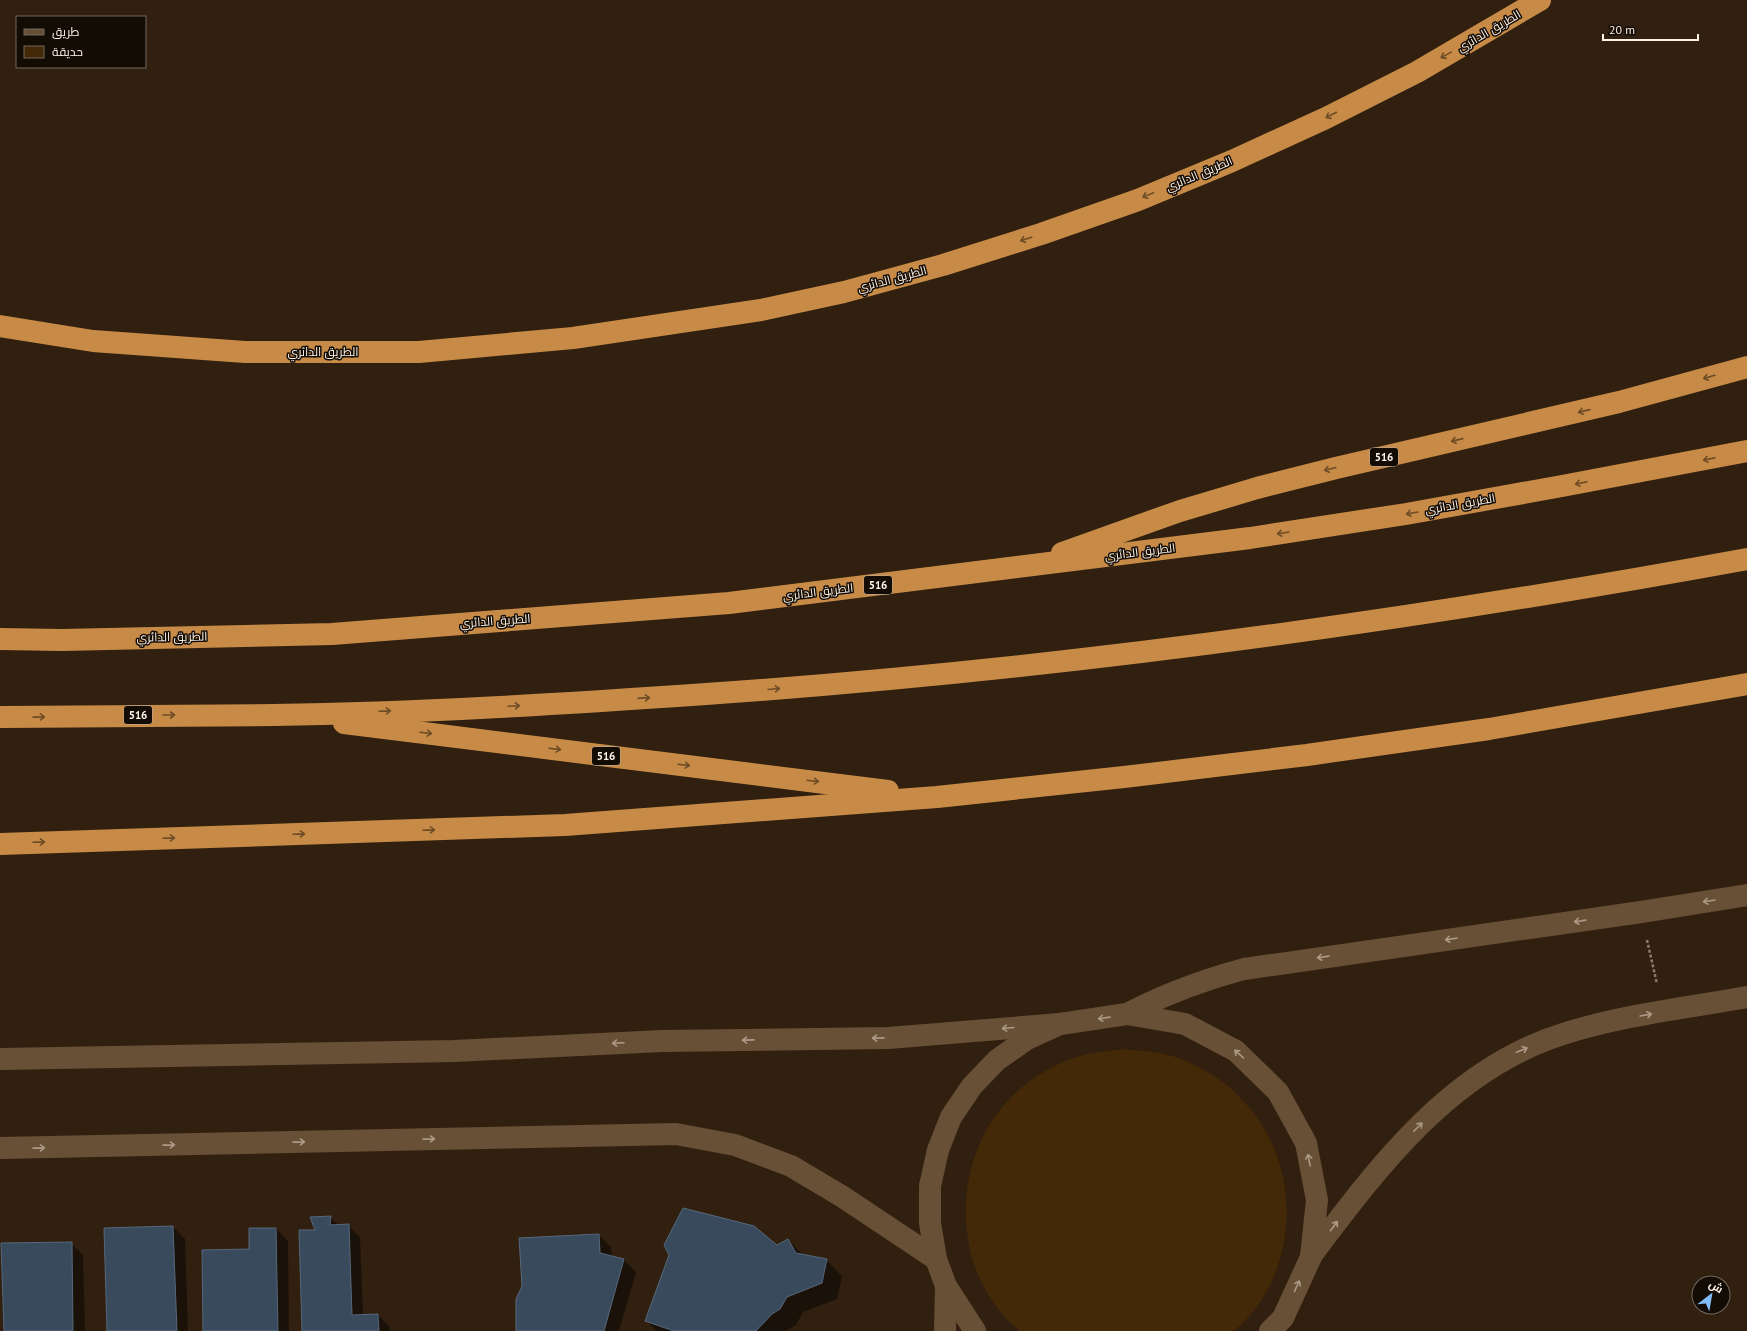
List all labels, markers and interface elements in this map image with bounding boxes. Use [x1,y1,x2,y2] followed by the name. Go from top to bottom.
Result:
[1454,6,1525,57] street label: الطريق الدائري
[16,16,146,68] legend
[1603,16,1698,42] scale bar
[1609,22,1635,37] text: 20 m
[52,24,80,39] text: طريق
[52,44,83,59] text: حديقة
[1441,52,1453,59] one-way arrow
[1326,112,1338,120] one-way arrow
[1163,153,1236,197] street label: الطريق الدائري
[1143,192,1155,200] one-way arrow
[1019,236,1032,243] one-way arrow
[856,262,929,298] street label: الطريق الدائري
[288,344,358,362] street label: الطريق الدائري
[1703,374,1716,381] one-way arrow
[1578,407,1591,415] one-way arrow
[1451,437,1464,445] one-way arrow
[1370,448,1398,466] road number: 516
[1703,455,1716,463] one-way arrow
[1324,466,1337,473] one-way arrow
[1575,479,1588,487] one-way arrow
[1424,490,1497,520] street label: الطريق الدائري
[1406,509,1419,517] one-way arrow
[1277,529,1290,537] one-way arrow
[1104,540,1176,566] street label: الطريق الدائري
[864,576,892,594] road number: 516
[782,580,854,606] street label: الطريق الدائري
[459,611,531,633] street label: الطريق الدائري
[136,628,208,648] street label: الطريق الدائري
[767,685,780,692] one-way arrow
[637,695,650,702] one-way arrow
[507,702,520,709] one-way arrow
[124,706,152,724] road number: 516
[378,708,391,715] one-way arrow
[162,711,175,719] one-way arrow
[32,713,45,720] one-way arrow
[419,730,432,737] one-way arrow
[548,746,561,753] one-way arrow
[592,747,620,765] road number: 516
[677,761,690,769] one-way arrow
[806,777,819,785] one-way arrow
[422,826,435,833] one-way arrow
[292,830,305,837] one-way arrow
[162,835,175,842] one-way arrow
[32,839,45,846] one-way arrow
[1702,897,1715,905] one-way arrow
[1574,917,1587,925] one-way arrow
[1445,935,1458,943] one-way arrow
[1316,953,1329,961] one-way arrow
[1640,1010,1653,1018] one-way arrow
[1098,1014,1111,1022] one-way arrow
[1002,1025,1015,1032] one-way arrow
[872,1034,885,1042] one-way arrow
[742,1036,755,1044] one-way arrow
[612,1039,625,1047] one-way arrow
[1515,1046,1527,1054] one-way arrow
[1234,1050,1244,1059] one-way arrow
[1413,1122,1423,1132] one-way arrow
[422,1135,435,1143] one-way arrow
[292,1138,305,1145] one-way arrow
[162,1141,175,1148] one-way arrow
[32,1144,45,1151] one-way arrow
[1305,1154,1313,1167] one-way arrow
[1330,1221,1338,1232] one-way arrow
[1691,1275,1731,1315] north arrow
[1706,1277,1726,1296] text: ش
[1294,1280,1301,1292] one-way arrow

